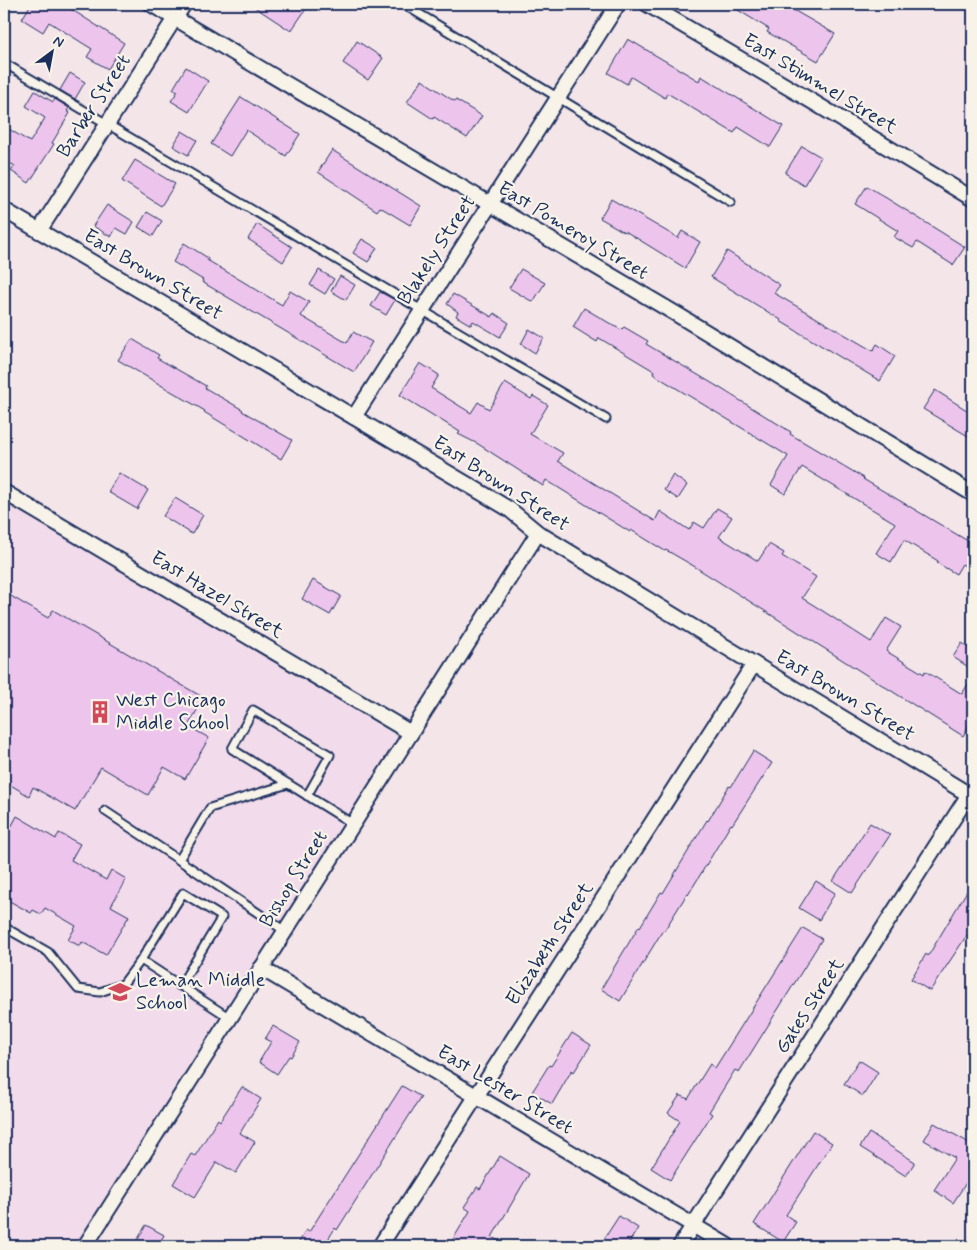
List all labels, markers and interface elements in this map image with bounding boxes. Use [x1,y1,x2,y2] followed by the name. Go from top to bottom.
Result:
[738,27,902,141] street label: East Stimmel Street
[28,28,78,78] north arrow
[50,32,67,52] text: N
[50,49,138,163] street label: Barber Street
[493,175,653,287] street label: East Pomeroy Street
[391,190,483,310] street label: Blakely Street
[78,223,228,327] street label: East Brown Street
[427,430,575,538] street label: East Brown Street
[146,545,289,645] street label: East Hazel Street
[770,644,920,748] street label: East Brown Street
[116,687,229,737] place label: West Chicago Middle School
[87,699,113,725] building icon: West Chicago Middle School
[253,825,335,933] street label: Bishop Street
[500,877,600,1011] street label: Elizabeth Street
[769,953,851,1059] street label: Gates Street
[136,967,266,1017] place label: Leman Middle School
[107,979,133,1005] school or university icon: Leman Middle School
[432,1039,578,1141] street label: East Lester Street

